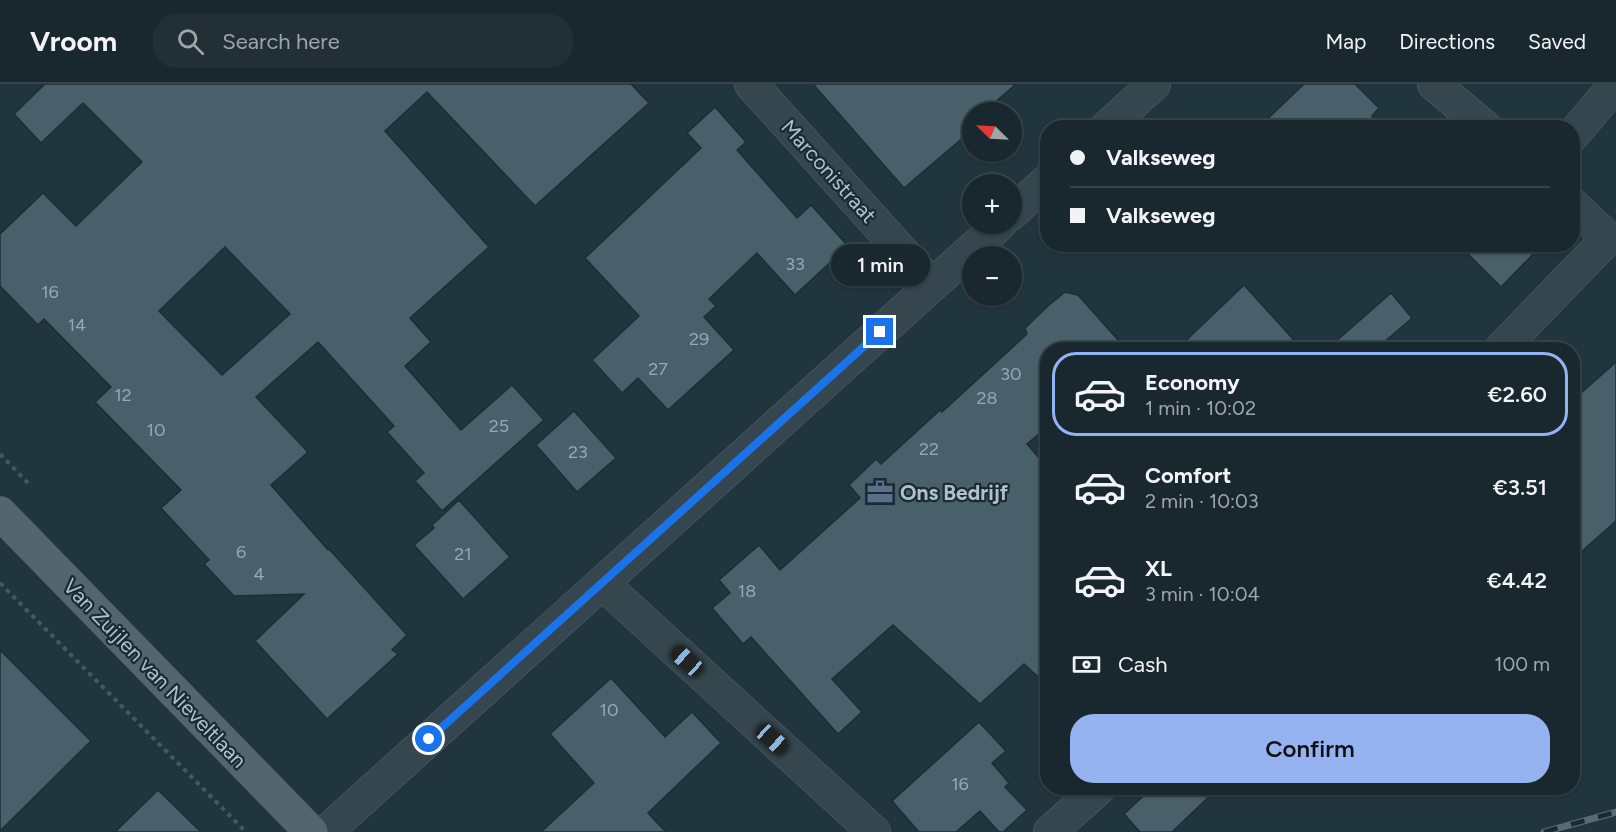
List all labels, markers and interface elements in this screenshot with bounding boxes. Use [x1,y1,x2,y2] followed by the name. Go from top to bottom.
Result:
[153,14,573,68] search box
[30,24,117,58] text: Vroom
[174,25,207,58] icon: search
[222,28,340,55] text: Search here
[1325,29,1366,54] text: Map
[1399,29,1495,54] text: Directions
[1528,29,1586,54] text: Saved
[962,102,1022,162] north arrow
[962,102,1022,306] map controls
[776,114,882,228] street label: Marconistraat
[1106,144,1215,171] text: Valkseweg
[962,174,1022,234] button: +
[1106,202,1215,229] text: Valkseweg
[830,245,930,287] callout: 1 min
[962,246,1022,306] button: −
[785,253,805,275] house number: 33
[857,253,904,277] text: 1 min
[41,281,59,303] house number: 16
[68,314,86,336] house number: 14
[866,318,893,345] route end
[689,328,709,350] house number: 29
[648,358,668,380] house number: 27
[1000,363,1022,385] house number: 30
[1073,367,1127,421] icon: car
[1145,369,1240,396] text: Economy
[1488,381,1547,408] text: €2.60
[114,384,132,406] house number: 12
[976,387,998,409] house number: 28
[1145,396,1256,420] text: 1 min · 10:02
[489,415,509,437] house number: 25
[147,419,165,441] house number: 10
[919,438,939,460] house number: 22
[568,441,588,463] house number: 23
[1073,460,1127,514] icon: car
[1145,462,1231,489] text: Comfort
[1493,474,1547,501] text: €3.51
[865,477,895,507] office icon: Ons Bedrijf
[900,480,1009,505] place label: Ons Bedrijf
[1145,489,1259,513] text: 2 min · 10:03
[236,541,246,563] house number: 6
[454,543,472,565] house number: 21
[1073,553,1127,607] icon: car
[1145,555,1172,582] text: XL
[253,563,265,585] house number: 4
[1487,567,1547,594] text: €4.42
[58,573,252,773] street label: Van Zuijlen van Nieveltlaan
[738,580,756,602] house number: 18
[1145,582,1260,606] text: 3 min · 10:04
[668,642,706,680] car
[1070,648,1103,681] icon: cash
[1118,651,1168,678] text: Cash
[1494,652,1550,676] text: 100 m
[600,699,618,721] house number: 10
[1070,714,1550,783] button: Confirm
[753,720,791,758] car
[415,725,442,752] route start
[951,773,969,795] house number: 16

